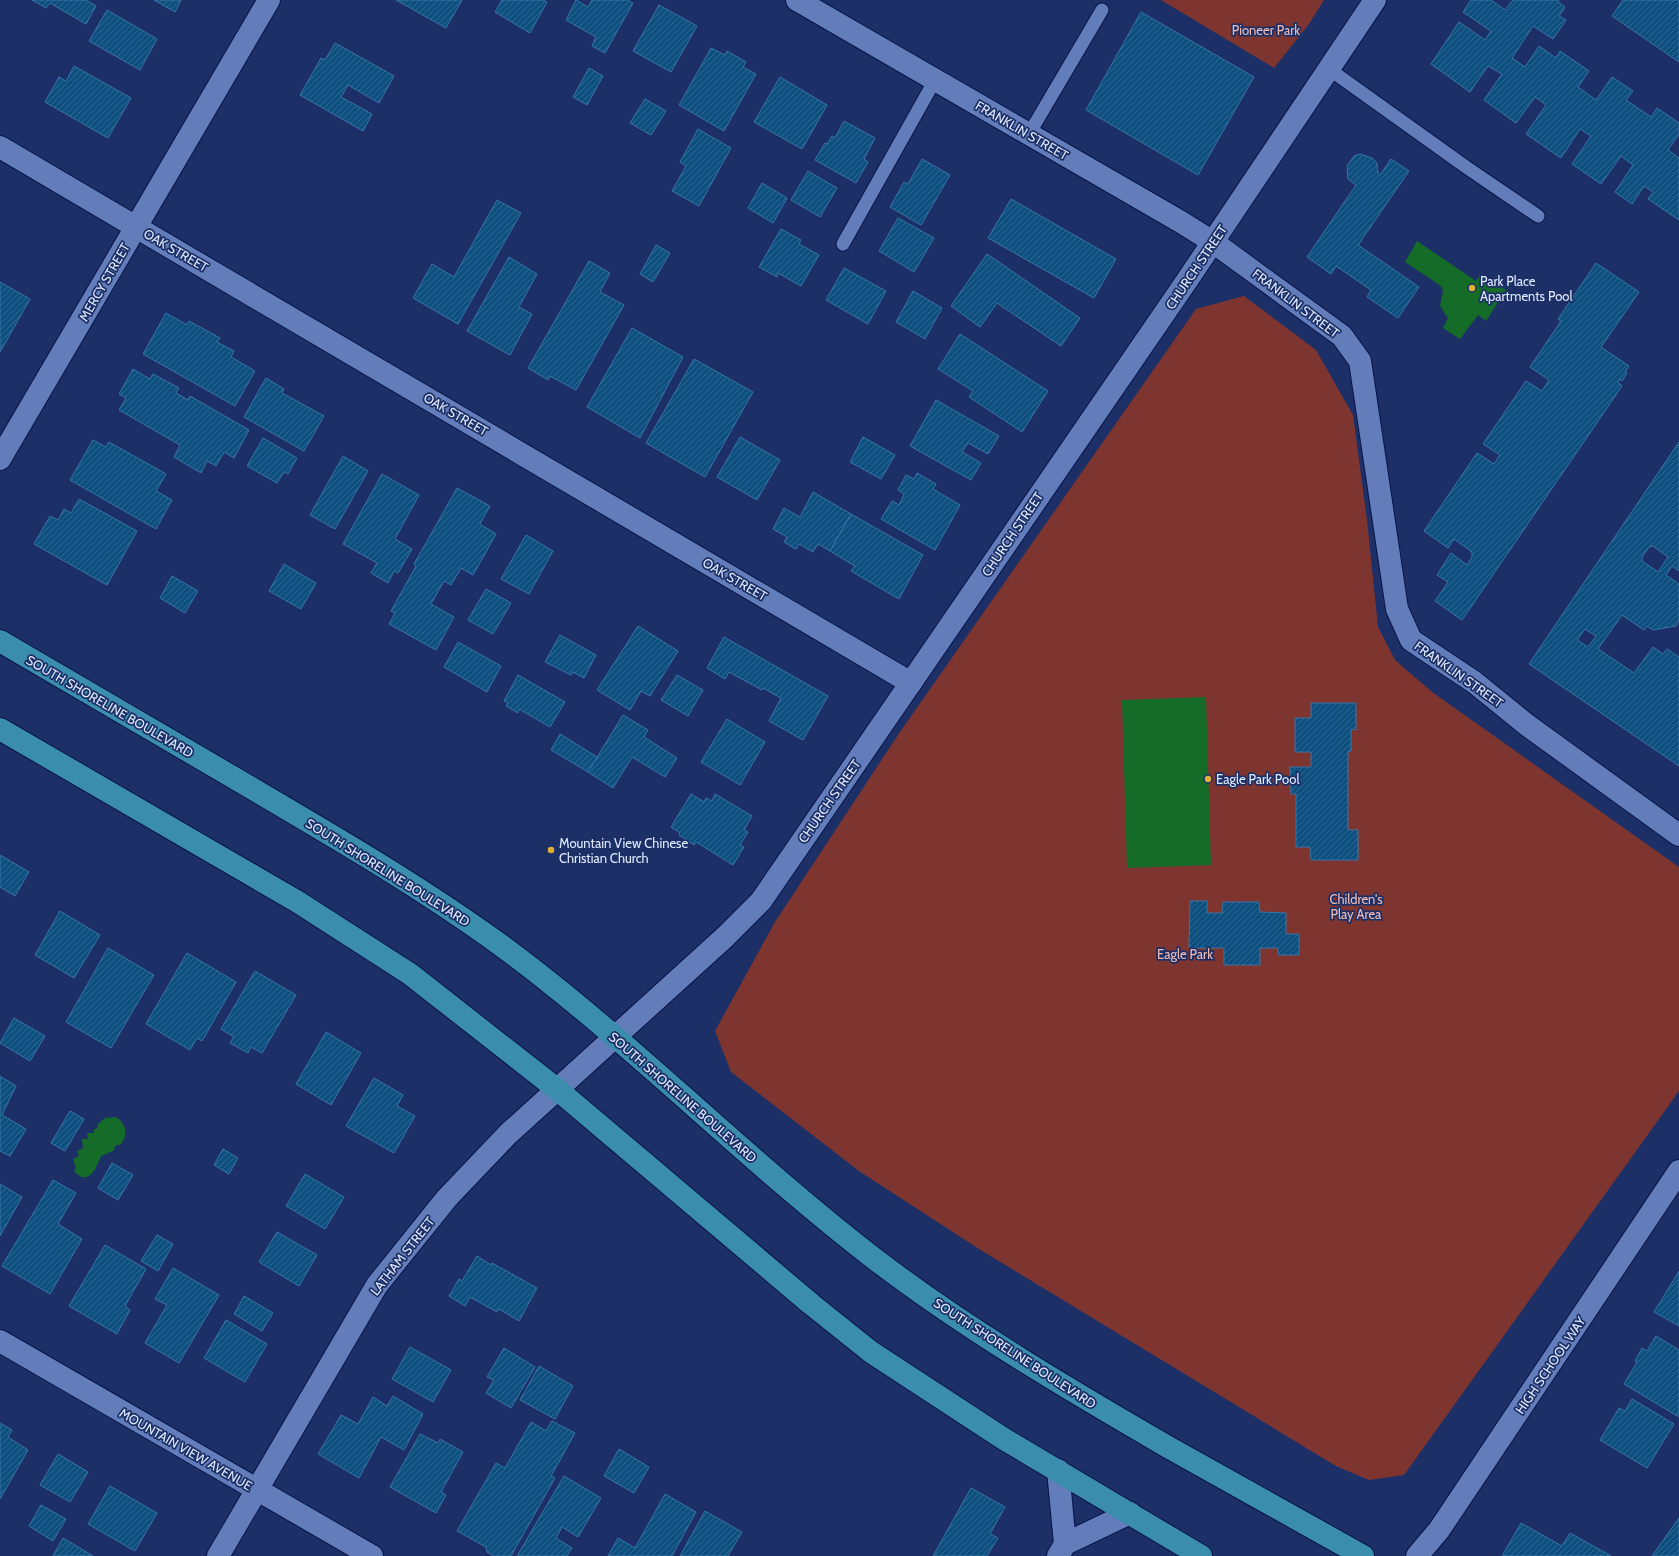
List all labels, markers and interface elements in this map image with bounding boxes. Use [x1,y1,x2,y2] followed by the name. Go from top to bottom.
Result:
[1232,22,1300,38] park label: Pioneer Park
[973,97,1071,163] street label: FRANKLIN STREET
[1162,222,1230,312] street label: CHURCH STREET
[141,225,211,275] street label: OAK STREET
[75,240,133,324] street label: MERCY STREET
[1249,265,1343,341] street label: FRANKLIN STREET
[1480,273,1573,304] place label: Park Place Apartments Pool
[1467,283,1477,293] marker: Park Place Apartments Pool
[421,389,491,439] street label: OAK STREET
[978,489,1046,579] street label: CHURCH STREET
[700,554,770,604] street label: OAK STREET
[1412,637,1507,711] street label: FRANKLIN STREET
[24,651,196,761] street label: SOUTH SHORELINE BOULEVARD
[794,756,864,846] street label: CHURCH STREET
[1216,771,1300,787] place label: Eagle Park Pool
[1203,774,1213,784] marker: Eagle Park Pool
[303,815,473,929] street label: SOUTH SHORELINE BOULEVARD
[559,835,688,866] place label: Mountain View Chinese Christian Church
[546,845,556,855] marker: Mountain View Chinese Christian Church
[1329,891,1383,922] park label: Children's Play Area
[1157,946,1213,962] park label: Eagle Park
[606,1028,760,1166] street label: SOUTH SHORELINE BOULEVARD
[366,1214,438,1298] street label: LATHAM STREET
[931,1294,1099,1412] street label: SOUTH SHORELINE BOULEVARD
[1512,1313,1589,1417] street label: HIGH SCHOOL WAY
[117,1404,255,1494] street label: MOUNTAIN VIEW AVENUE

